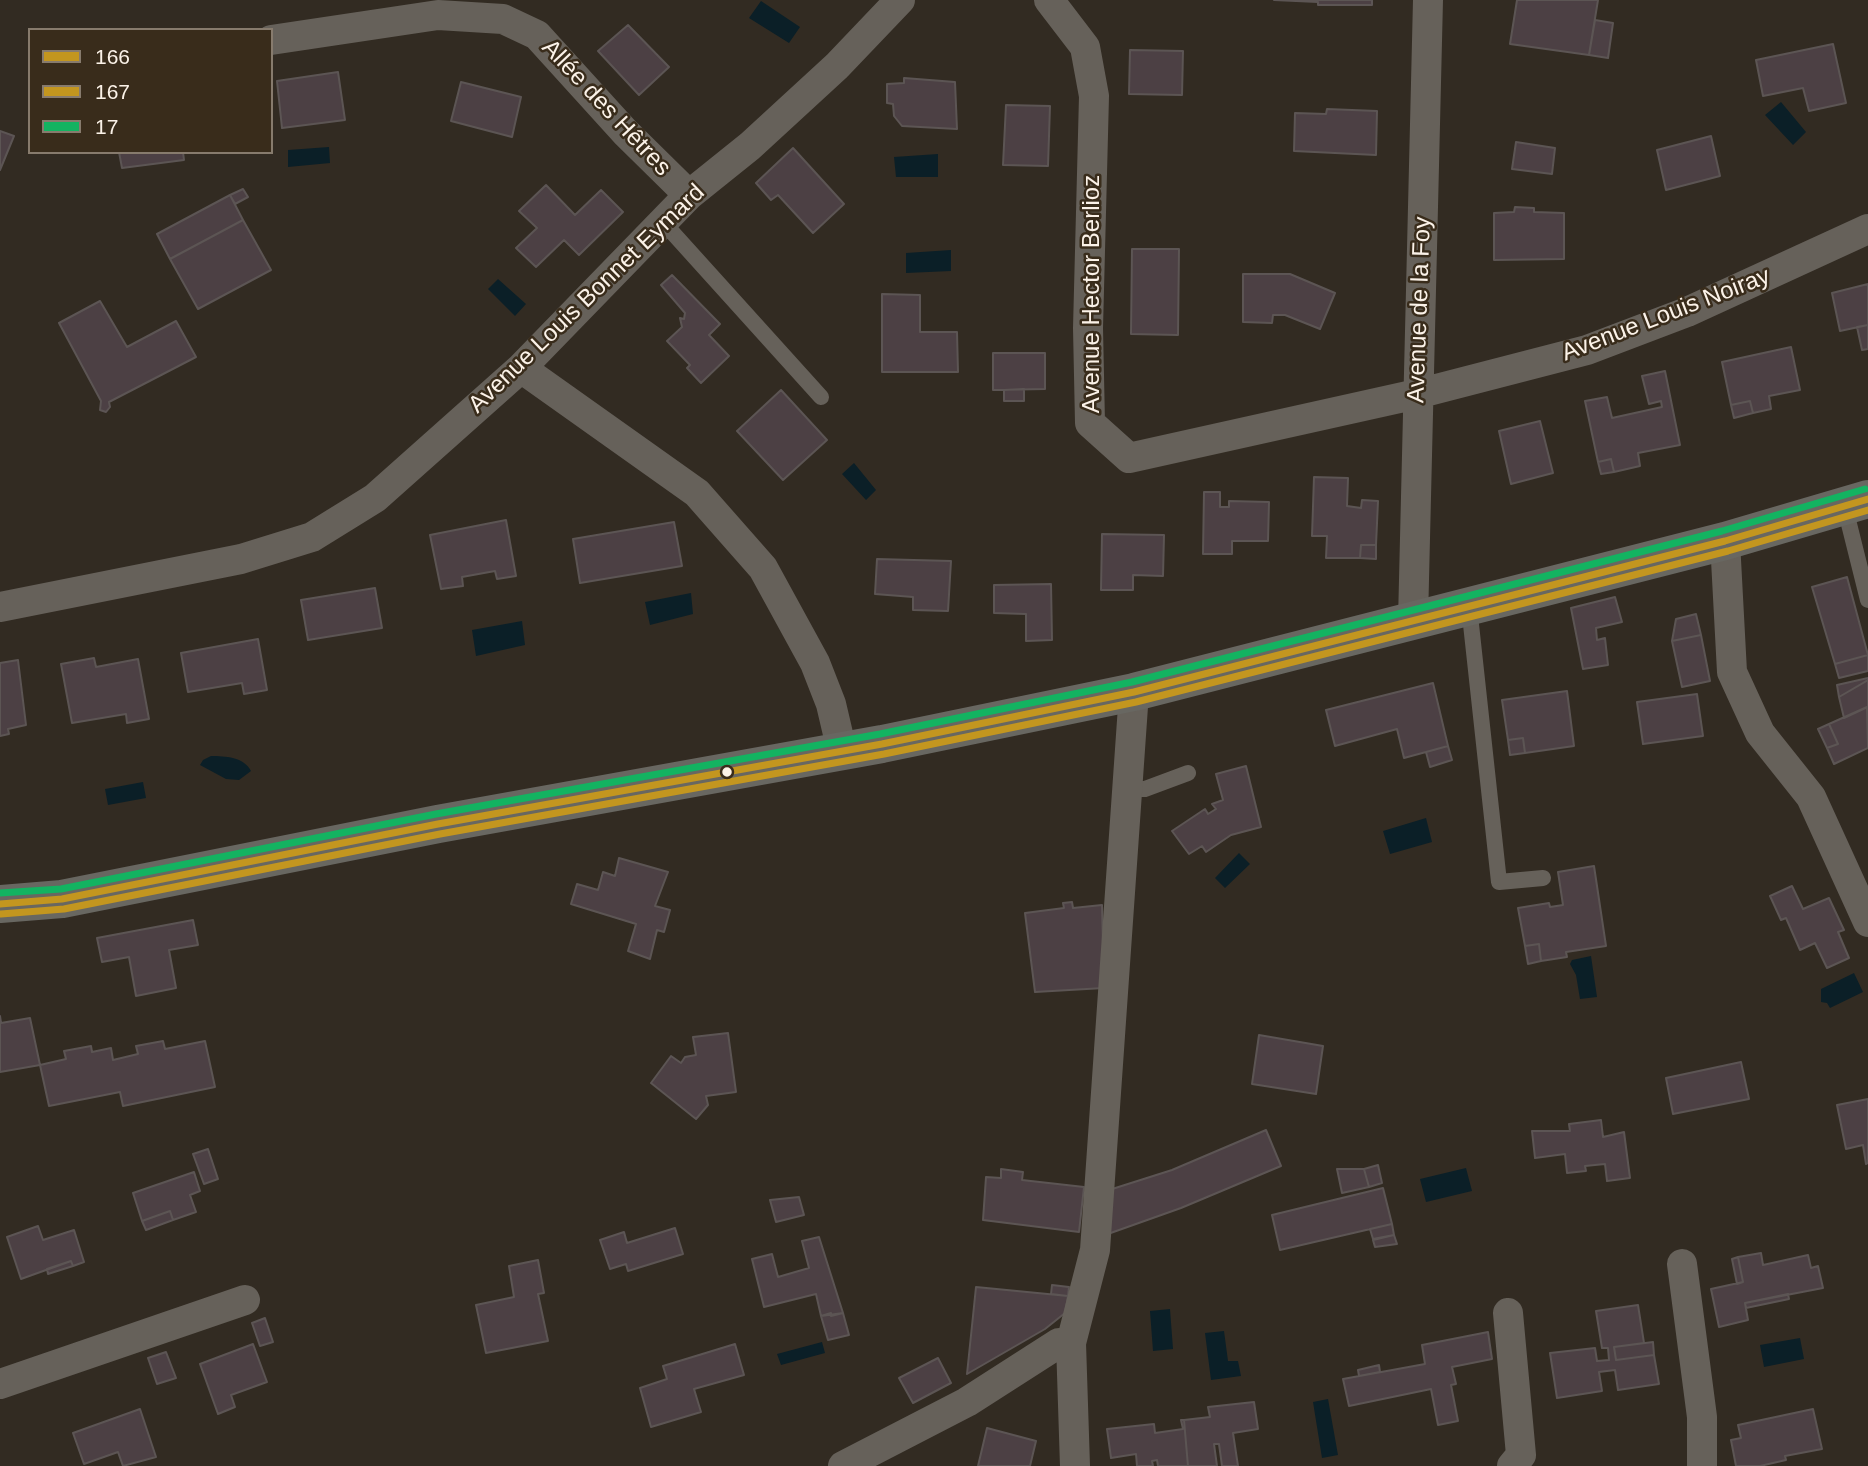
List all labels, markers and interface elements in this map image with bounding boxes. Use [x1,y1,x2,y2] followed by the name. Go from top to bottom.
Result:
[28,28,273,154] legend
[535,34,677,182] street label: Allée des Hêtres
[95,45,130,68] text: 166
[95,80,130,103] text: 167
[95,115,118,138] text: 17
[1078,175,1106,413] street label: Avenue Hector Berlioz
[463,179,711,419] street label: Avenue Louis Bonnet Eymard
[1402,216,1438,404] street label: Avenue de la Foy
[1558,262,1774,368] street label: Avenue Louis Noiray
[720,765,734,779] unlabelled marker

